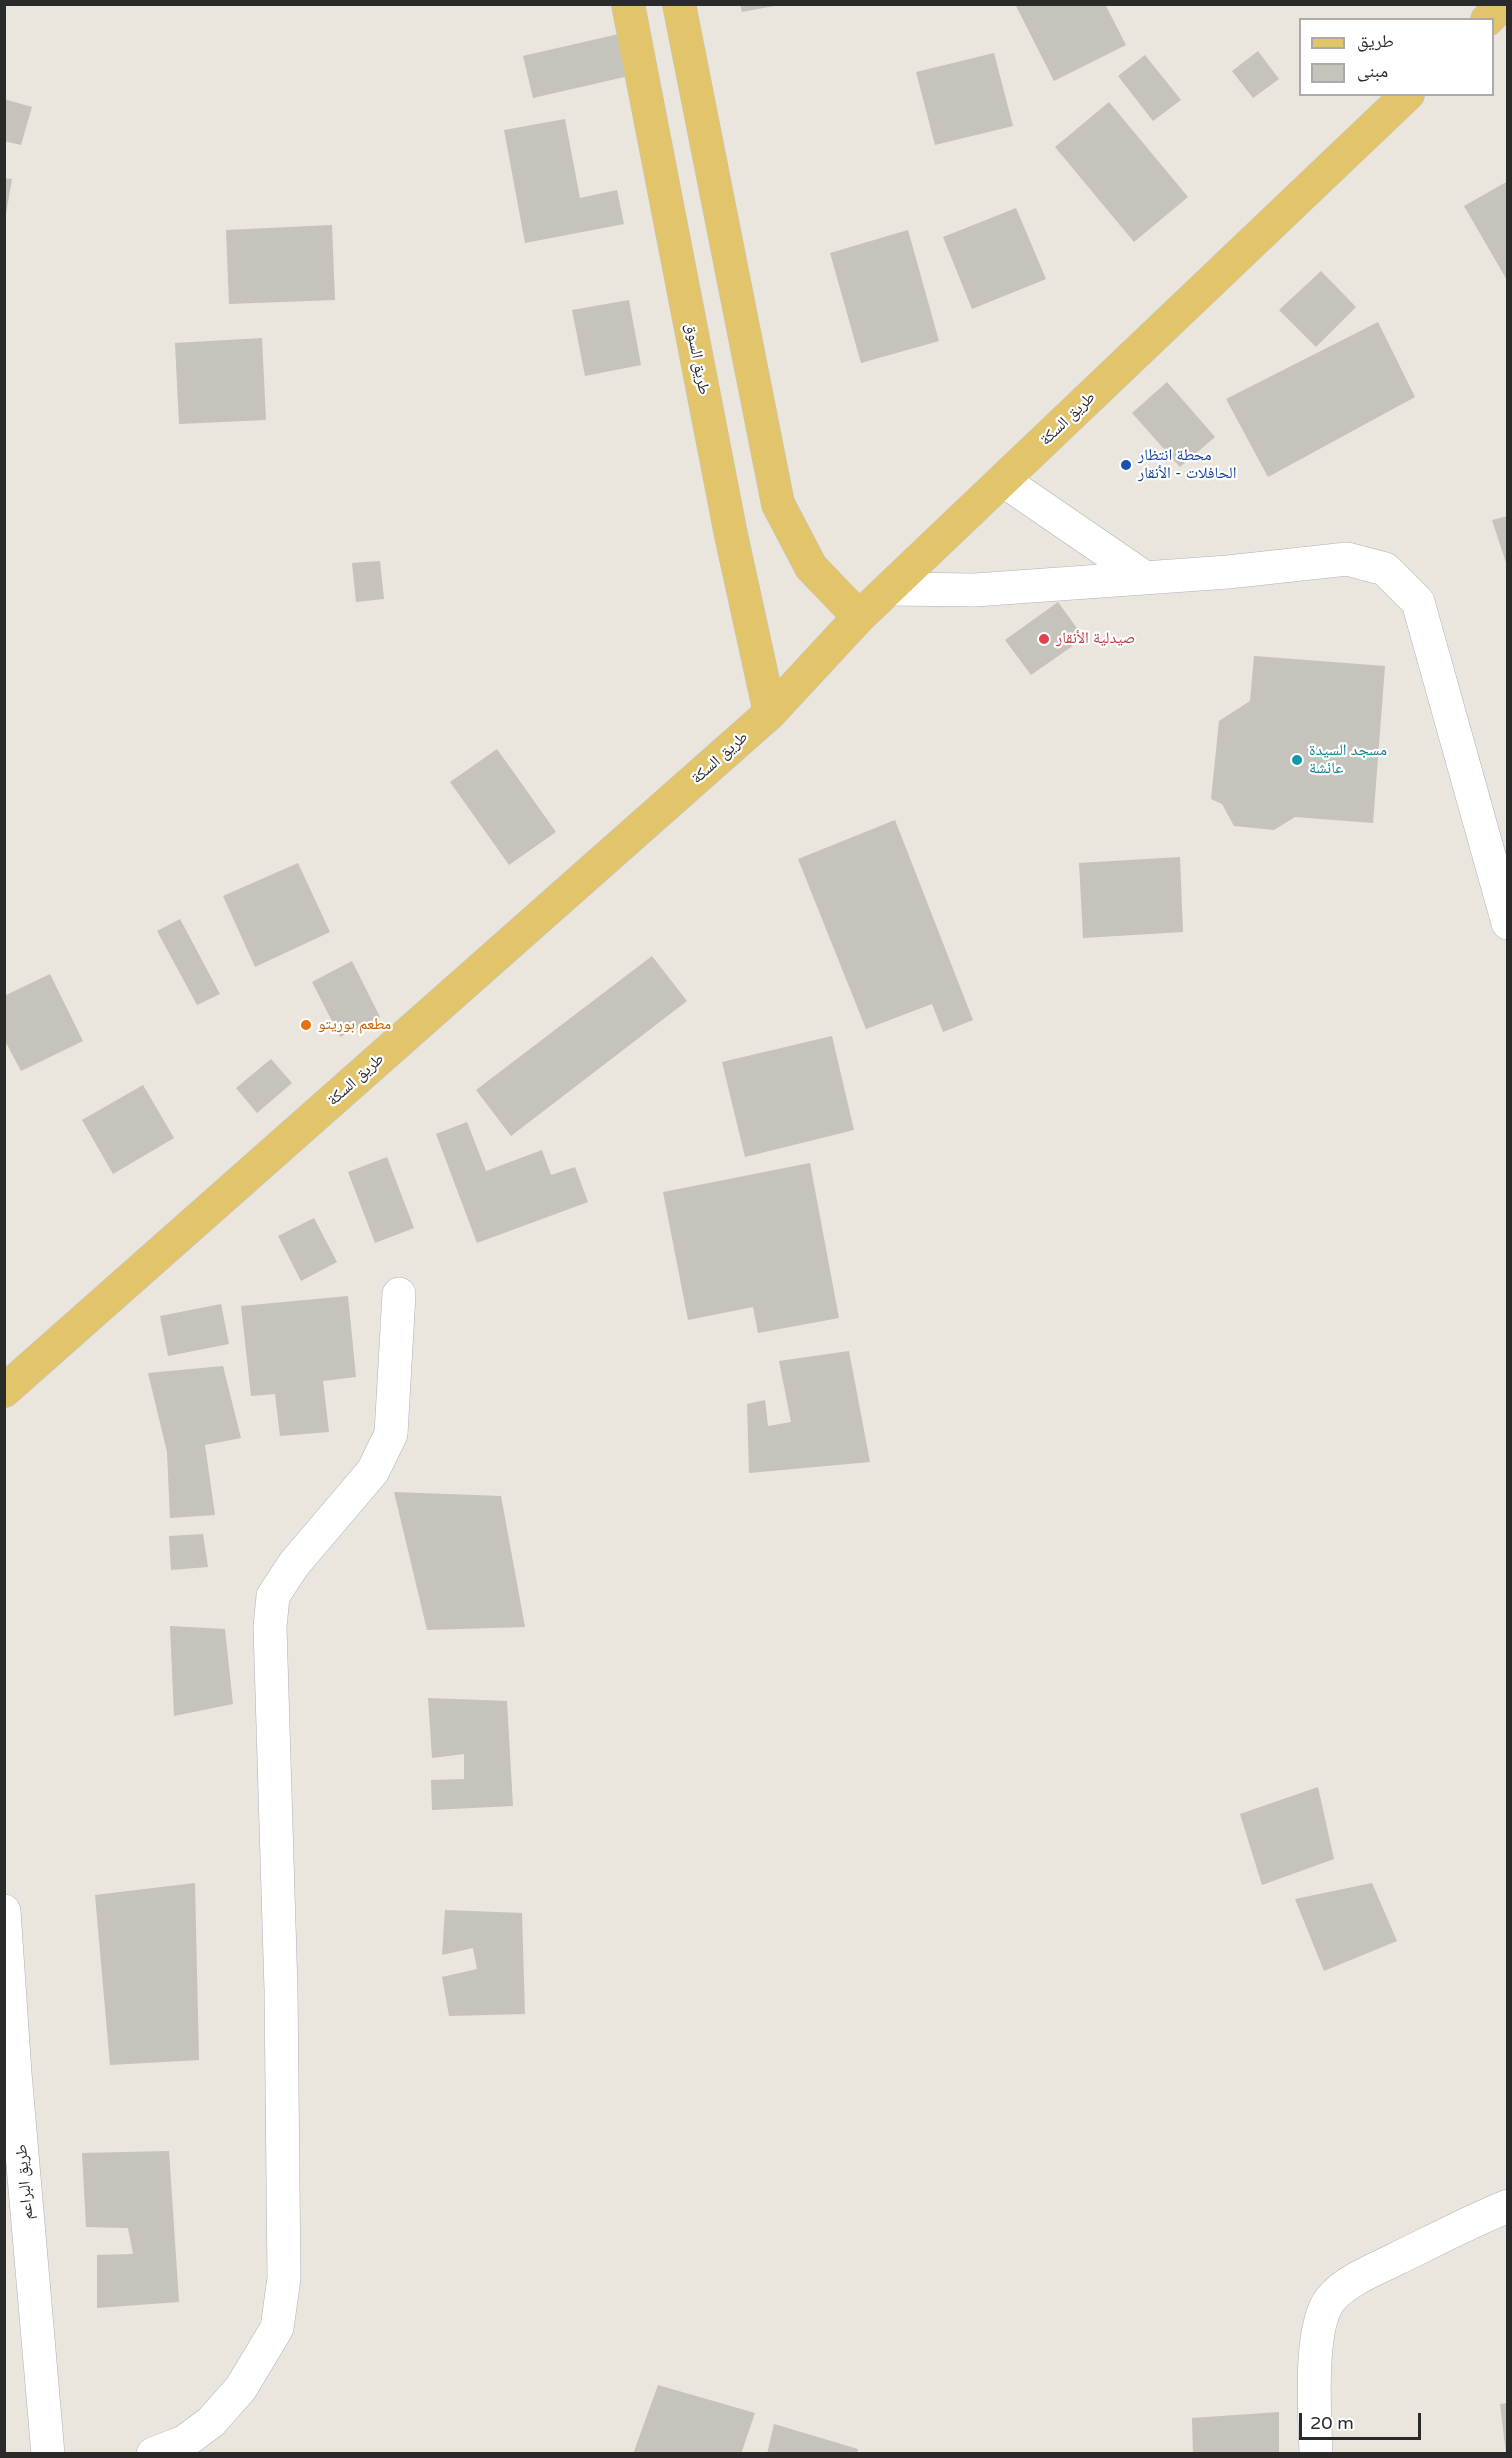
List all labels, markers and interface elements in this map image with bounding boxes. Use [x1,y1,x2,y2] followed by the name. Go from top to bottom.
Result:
[1299,18,1494,96] legend
[1357,30,1394,52] text: طريق
[1357,60,1388,82] text: مبنى
[681,322,713,396] street label: طريق السوق
[1036,388,1100,450] street label: طريق السكة
[1138,446,1236,484] place label: محطة انتظار الحافلات - الأنقار
[1119,458,1133,472] marker: محطة انتظار الحافلات - الأنقار
[1056,629,1135,649] place label: صيدلية الأنقار
[1037,632,1051,646] marker: صيدلية الأنقار
[688,728,752,788] street label: طريق السكة
[1309,741,1387,779] place label: مسجد السيدة عائشة
[1290,753,1304,767] marker: مسجد السيدة عائشة
[318,1015,391,1035] place label: مطعم بوريتو
[299,1018,313,1032] marker: مطعم بوريتو
[324,1050,388,1110] street label: طريق السكة
[12,2143,38,2221] street label: طريق البراعم
[1302,2401,1424,2439] scale bar
[1310,2412,1354,2434] text: 20 m

